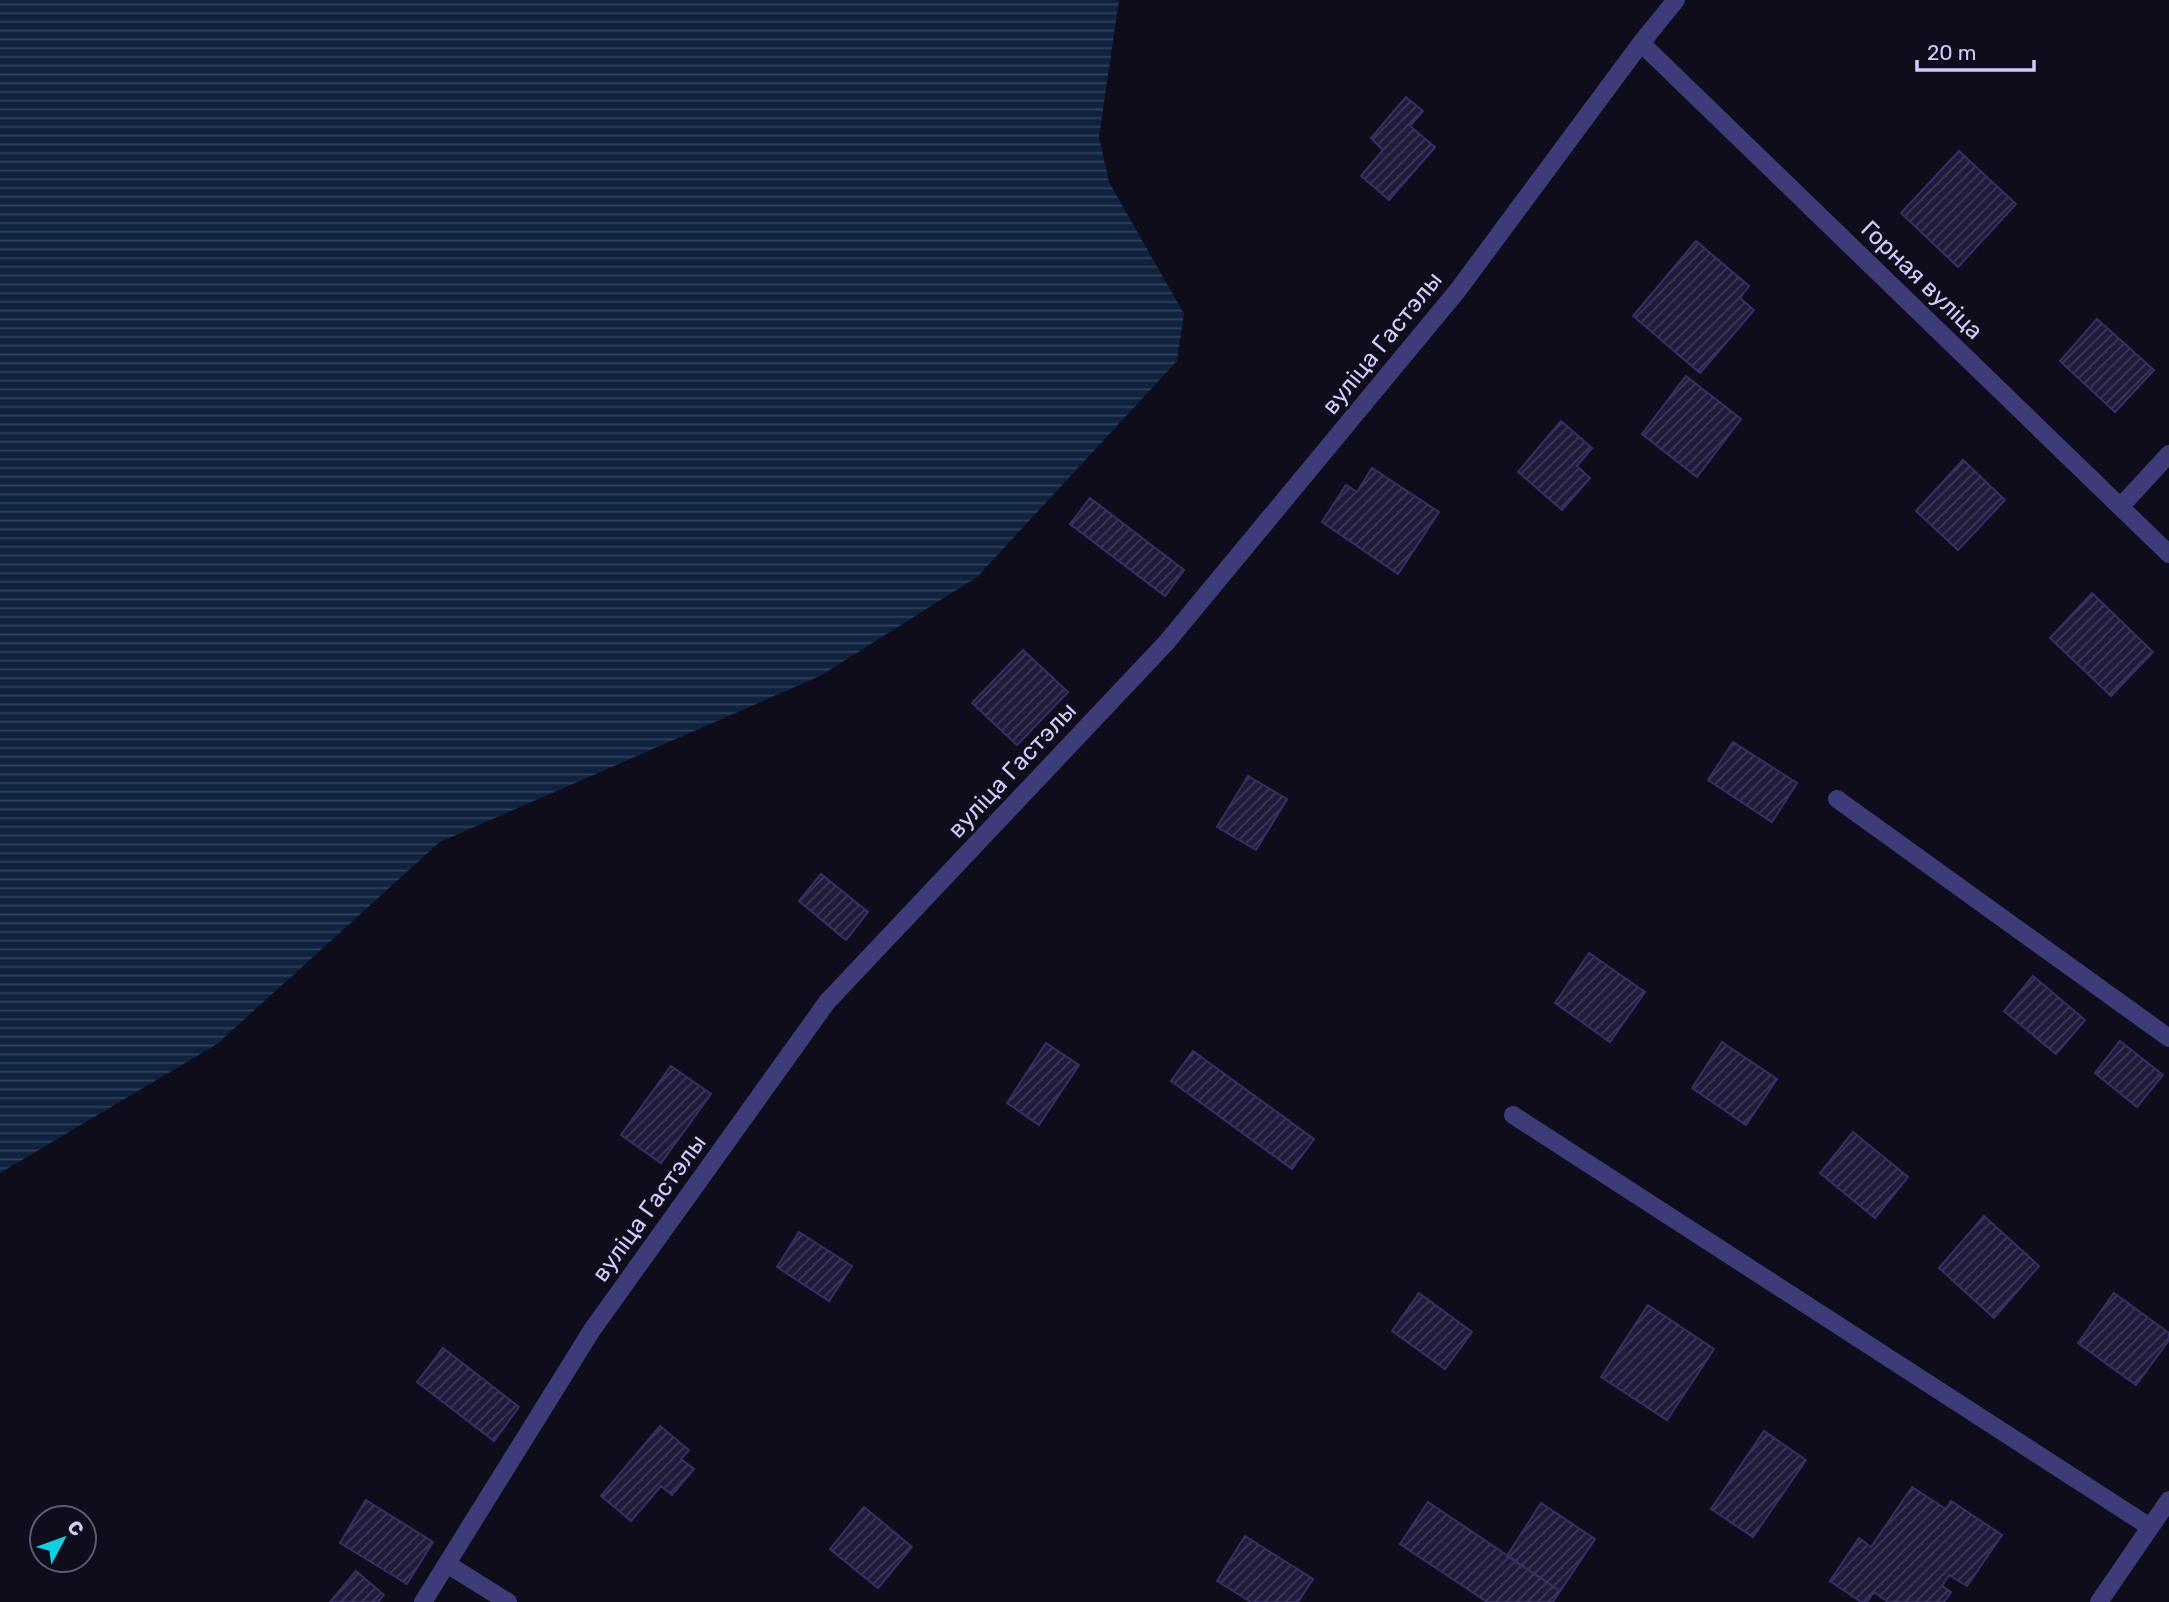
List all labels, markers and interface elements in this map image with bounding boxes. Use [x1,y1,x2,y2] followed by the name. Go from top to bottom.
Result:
[1917,28,2034,72] scale bar
[1927,40,1976,65] text: 20 m
[1855,215,1989,345] street label: Горная вуліца
[1316,266,1448,420] street label: вуліца Гастэлы
[942,696,1082,844] street label: вуліца Гастэлы
[586,1129,712,1287] street label: вуліца Гастэлы
[28,1504,98,1574] north arrow
[62,1516,89,1541] text: С

